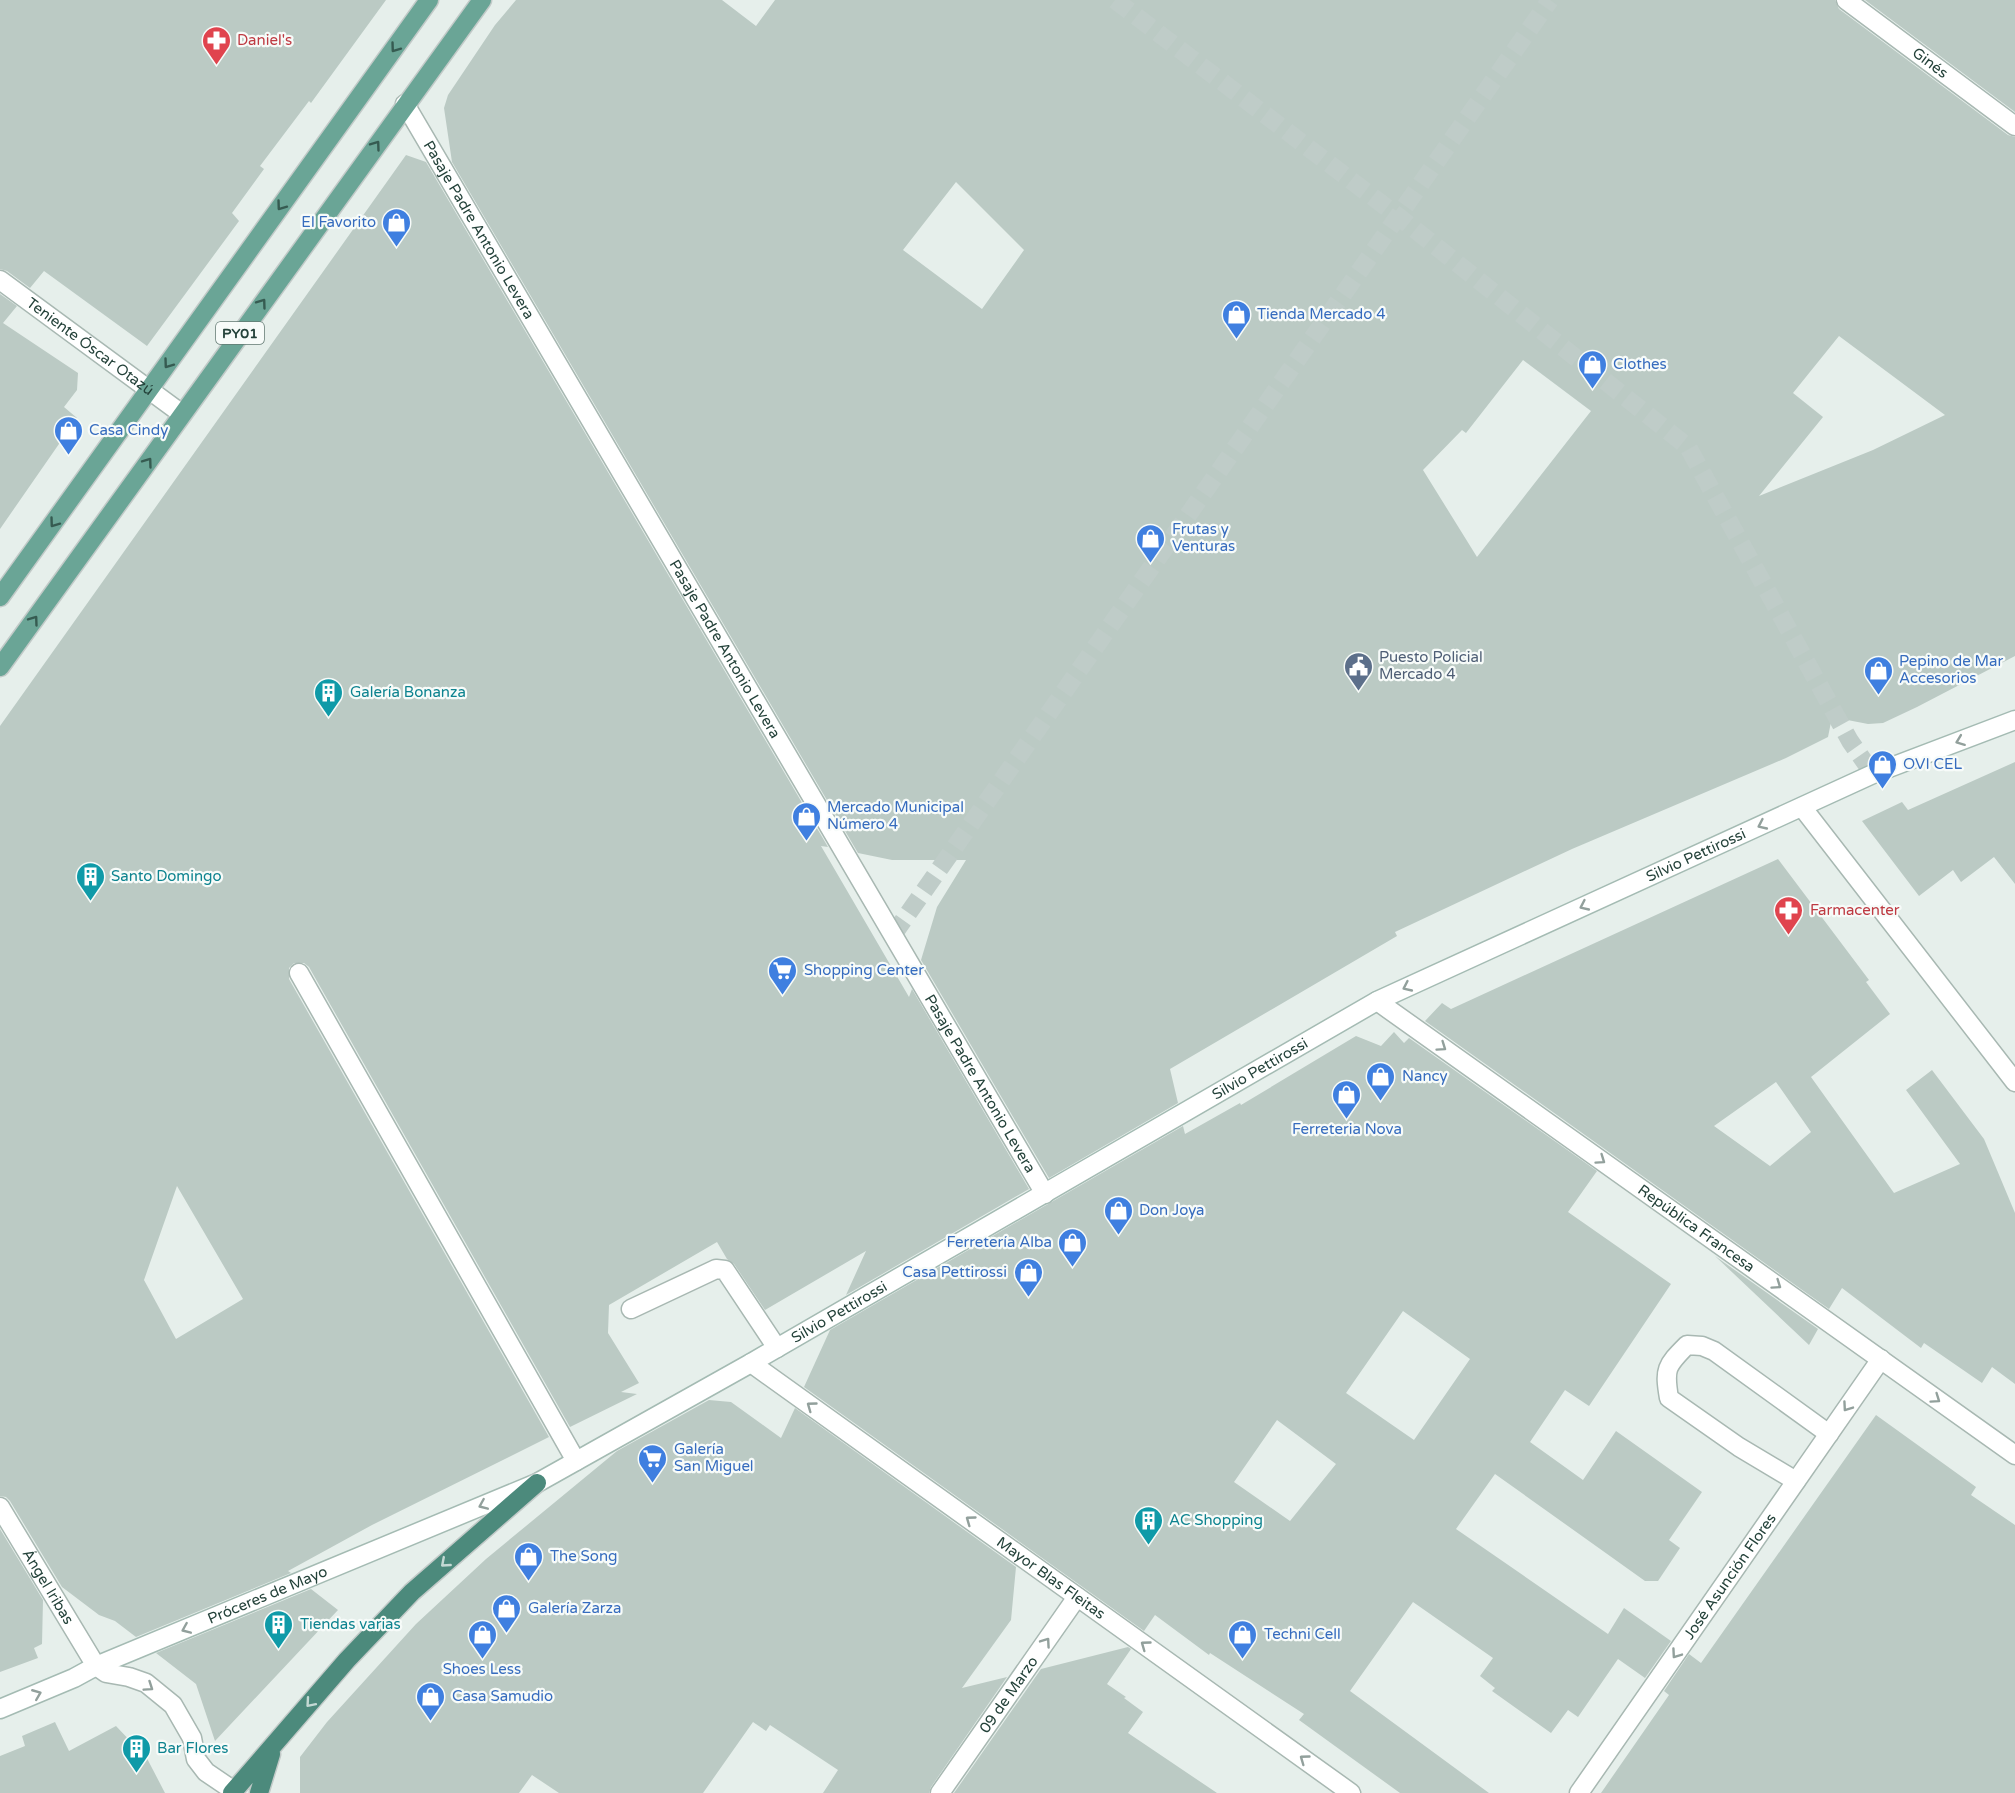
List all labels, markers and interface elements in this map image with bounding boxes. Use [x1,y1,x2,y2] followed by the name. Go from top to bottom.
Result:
[200,24,232,66] pharmacy icon: Daniel's
[237,31,292,49] place label: Daniel's
[391,41,402,52] one-way arrow
[1909,44,1952,82] street label: Ginés
[420,137,538,322] street label: Pasaje Padre Antonio Levera
[369,141,380,152] one-way arrow
[277,199,288,210] one-way arrow
[381,206,413,248] shop icon: El Favorito
[301,213,376,231] place label: El Favorito
[23,294,157,399] street label: Teniente Óscar Otazú
[1220,298,1252,340] shop icon: Tienda Mercado 4
[255,299,266,310] one-way arrow
[1257,305,1386,323] place label: Tienda Mercado 4
[216,322,264,344] road number: PY01
[1576,348,1608,390] shop icon: Clothes
[1613,355,1667,373] place label: Clothes
[164,358,175,369] one-way arrow
[52,414,84,456] shop icon: Casa Cindy
[89,421,168,439] place label: Casa Cindy
[141,457,152,468] one-way arrow
[50,516,61,527] one-way arrow
[1172,520,1235,555] place label: Frutas y Venturas
[1135,522,1167,564] shop icon: Frutas y Venturas
[666,557,784,741] street label: Pasaje Padre Antonio Levera
[27,615,38,626] one-way arrow
[1379,648,1483,683] place label: Puesto Policial Mercado 4
[1342,650,1374,692] public building icon: Puesto Policial Mercado 4
[1899,652,2003,687] place label: Pepino de Mar Accesorios
[1862,654,1894,696] shop icon: Pepino de Mar Accesorios
[313,676,345,718] building icon: Galería Bonanza
[350,683,466,701] place label: Galería Bonanza
[1956,734,1967,746] one-way arrow
[1866,748,1898,790] shop icon: OVI CEL
[1903,755,1963,773] place label: OVI CEL
[827,798,964,833] place label: Mercado Municipal Número 4
[790,800,822,842] shop icon: Mercado Municipal Número 4
[1757,818,1768,830] one-way arrow
[1643,824,1749,886] street label: Silvio Pettirossi
[74,860,106,902] building icon: Santo Domingo
[111,867,222,885] place label: Santo Domingo
[1773,894,1805,936] pharmacy icon: Farmacenter
[1580,899,1591,911] one-way arrow
[1810,901,1900,919] place label: Farmacenter
[767,954,799,996] supermarket icon: Shopping Center
[804,961,924,979] place label: Shopping Center
[1402,980,1413,992] one-way arrow
[921,991,1040,1176] street label: Pasaje Padre Antonio Levera
[1209,1034,1311,1103] street label: Silvio Pettirossi
[1436,1040,1447,1051] one-way arrow
[1365,1060,1397,1102] shop icon: Nancy
[1402,1067,1448,1085] place label: Nancy
[1331,1078,1363,1120] shop icon: Ferreteria Nova
[1292,1120,1402,1138] place label: Ferreteria Nova
[1594,1153,1605,1164] one-way arrow
[1634,1181,1758,1276] street label: República Francesa
[1102,1194,1134,1236] shop icon: Don Joya
[1139,1201,1205,1219] place label: Don Joya
[1057,1226,1089,1268] shop icon: Ferretería Alba
[947,1233,1052,1251] place label: Ferretería Alba
[1012,1256,1044,1298] shop icon: Casa Pettirossi
[902,1263,1007,1281] place label: Casa Pettirossi
[788,1277,890,1347] street label: Silvio Pettirossi
[1770,1278,1781,1289] one-way arrow
[1929,1391,1940,1402] one-way arrow
[1843,1401,1854,1412] one-way arrow
[807,1402,818,1413] one-way arrow
[674,1440,754,1475] place label: Galería San Miguel
[637,1442,669,1484] supermarket icon: Galería San Miguel
[478,1498,489,1510] one-way arrow
[1132,1504,1164,1546] building icon: AC Shopping
[1680,1510,1780,1643] street label: José Asunción Flores
[1169,1511,1263,1529] place label: AC Shopping
[965,1516,976,1527] one-way arrow
[993,1533,1109,1623] street label: Mayor Blas Fleitas
[513,1540,545,1582] shop icon: The Song
[18,1546,78,1627] street label: Ángel Iribas
[550,1547,618,1565] place label: The Song
[441,1556,452,1567] one-way arrow
[205,1562,330,1628] street label: Próceres de Mayo
[491,1592,523,1634] shop icon: Galería Zarza
[528,1599,621,1617] place label: Galería Zarza
[263,1608,295,1650] building icon: Tiendas varias
[300,1615,401,1633] place label: Tiendas varias
[466,1618,498,1660] shop icon: Shoes Less
[1227,1618,1259,1660] shop icon: Techni Cell
[182,1622,193,1634] one-way arrow
[1264,1625,1341,1643] place label: Techni Cell
[1039,1637,1050,1648] one-way arrow
[1141,1641,1152,1652] one-way arrow
[1672,1647,1683,1658] one-way arrow
[976,1653,1042,1737] street label: 09 de Marzo
[443,1660,521,1678] place label: Shoes Less
[143,1680,154,1691] one-way arrow
[415,1680,447,1722] shop icon: Casa Samudio
[452,1687,553,1705] place label: Casa Samudio
[31,1689,42,1701] one-way arrow
[306,1696,317,1707] one-way arrow
[120,1732,152,1774] building icon: Bar Flores
[157,1739,229,1757] place label: Bar Flores
[1299,1755,1310,1766] one-way arrow

